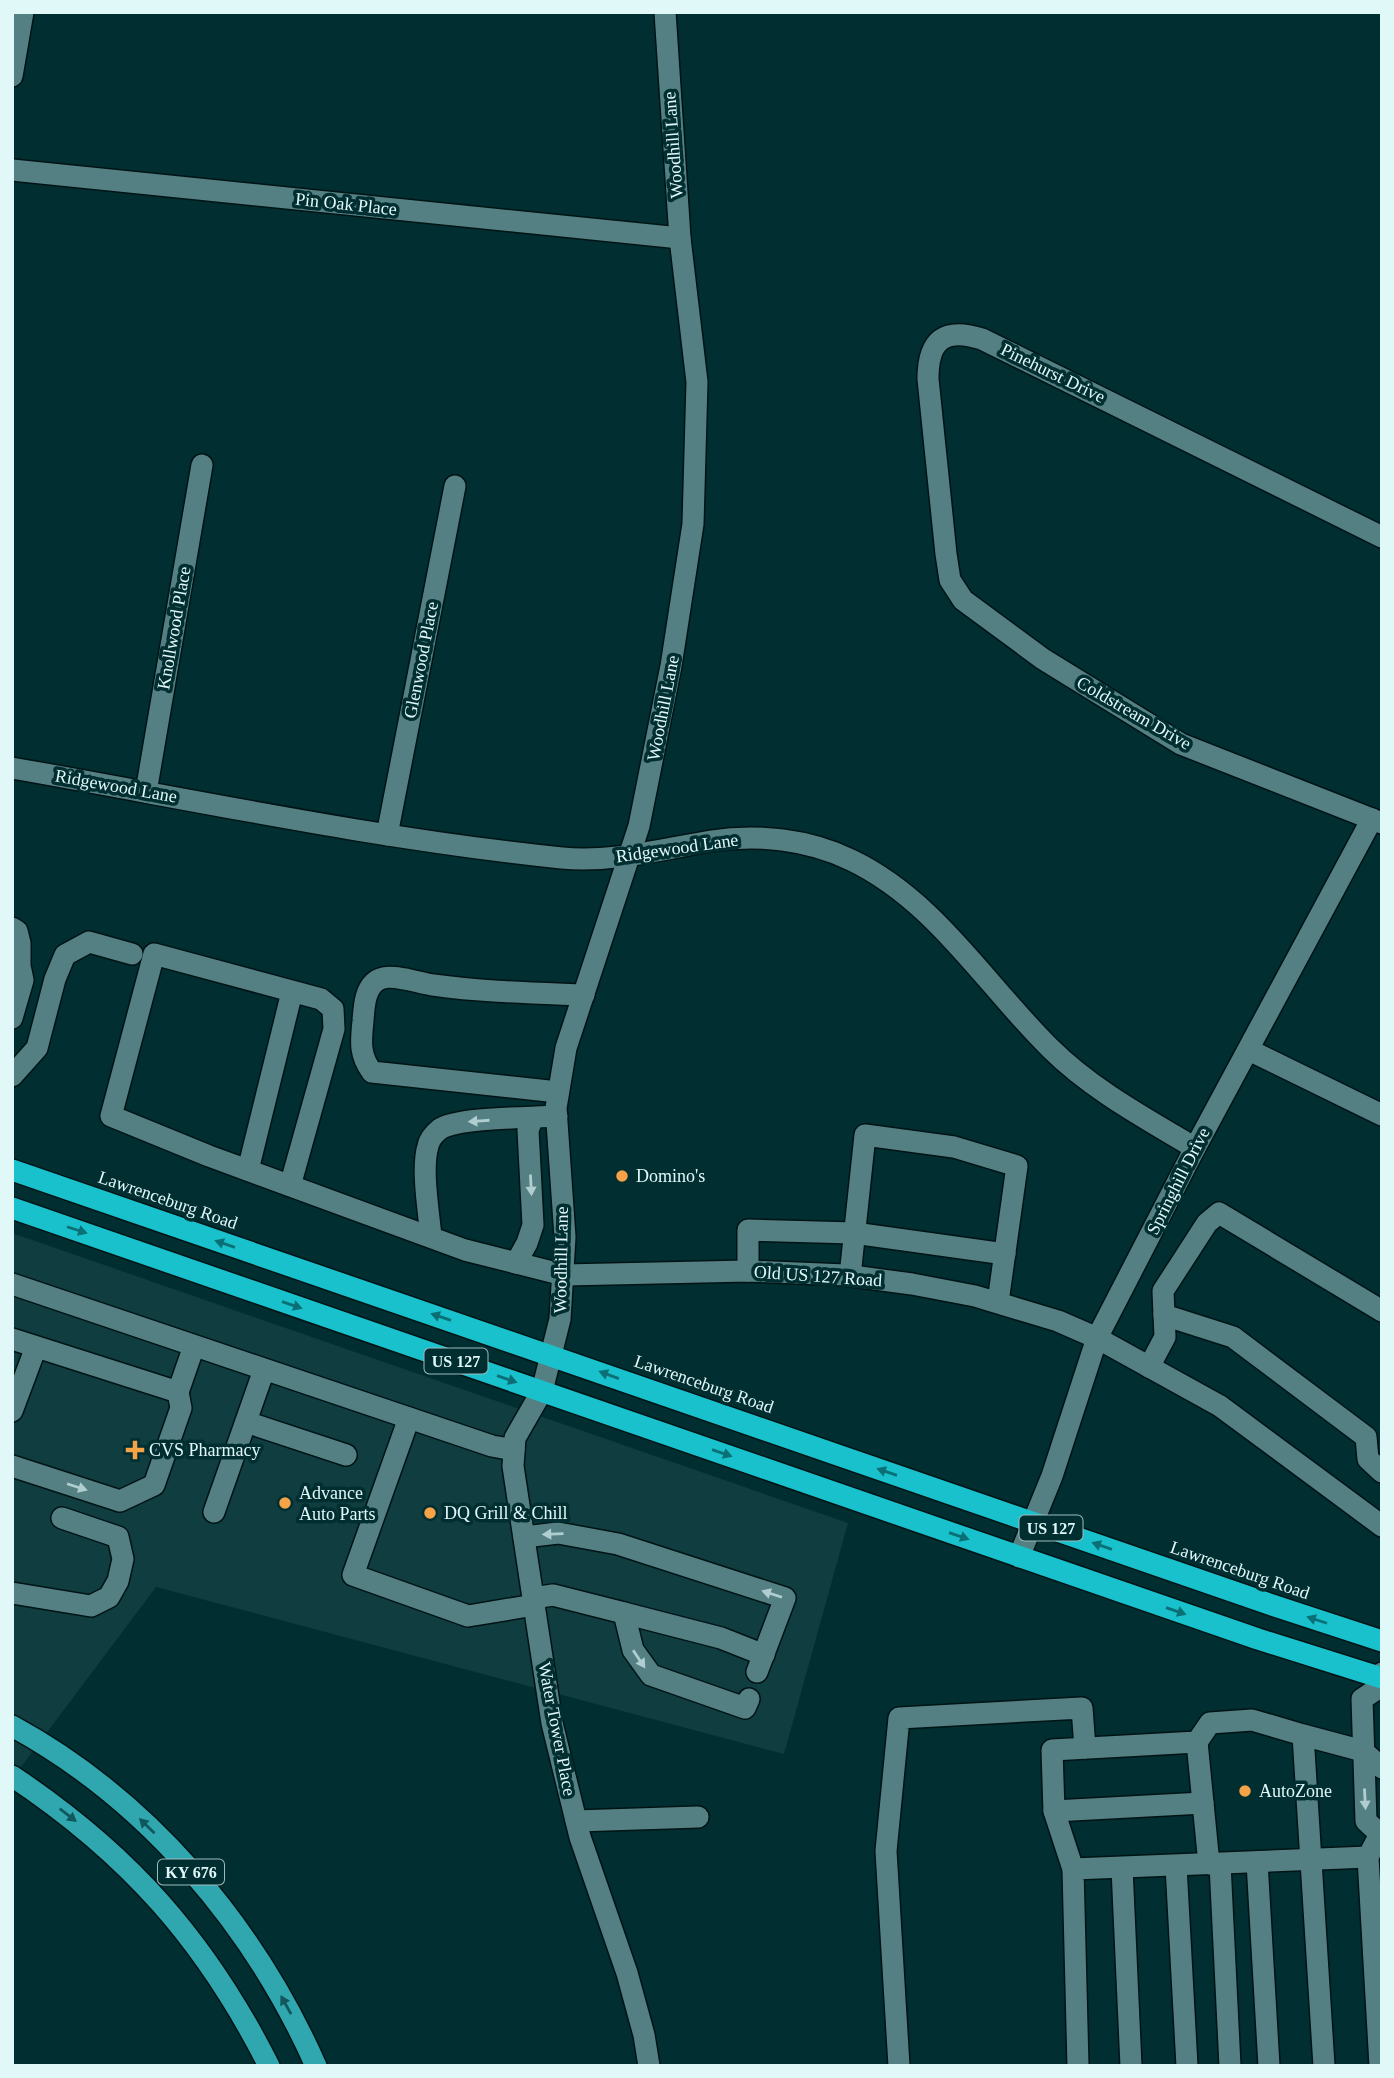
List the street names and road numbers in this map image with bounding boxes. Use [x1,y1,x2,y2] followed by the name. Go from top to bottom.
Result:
[659,91,687,199] street label: Woodhill Lane
[294,189,398,219] street label: Pin Oak Place
[998,339,1108,407] street label: Pinehurst Drive
[153,565,195,691] street label: Knollwood Place
[400,600,442,720] street label: Glenwood Place
[643,654,683,762] street label: Woodhill Lane
[1073,672,1195,754] street label: Coldstream Drive
[53,765,179,807] street label: Ridgewood Lane
[614,830,740,866] street label: Ridgewood Lane
[1142,1124,1214,1238] street label: Springhill Drive
[96,1167,240,1233] street label: Lawrenceburg Road
[550,1206,572,1314] street label: Woodhill Lane
[753,1262,883,1290] street label: Old US 127 Road
[424,1348,488,1373] road number: US 127
[632,1351,776,1417] street label: Lawrenceburg Road
[1020,1516,1082,1540] road number: US 127
[1168,1537,1312,1603] street label: Lawrenceburg Road
[534,1660,580,1798] street label: Water Tower Place
[158,1860,224,1884] road number: KY 676

